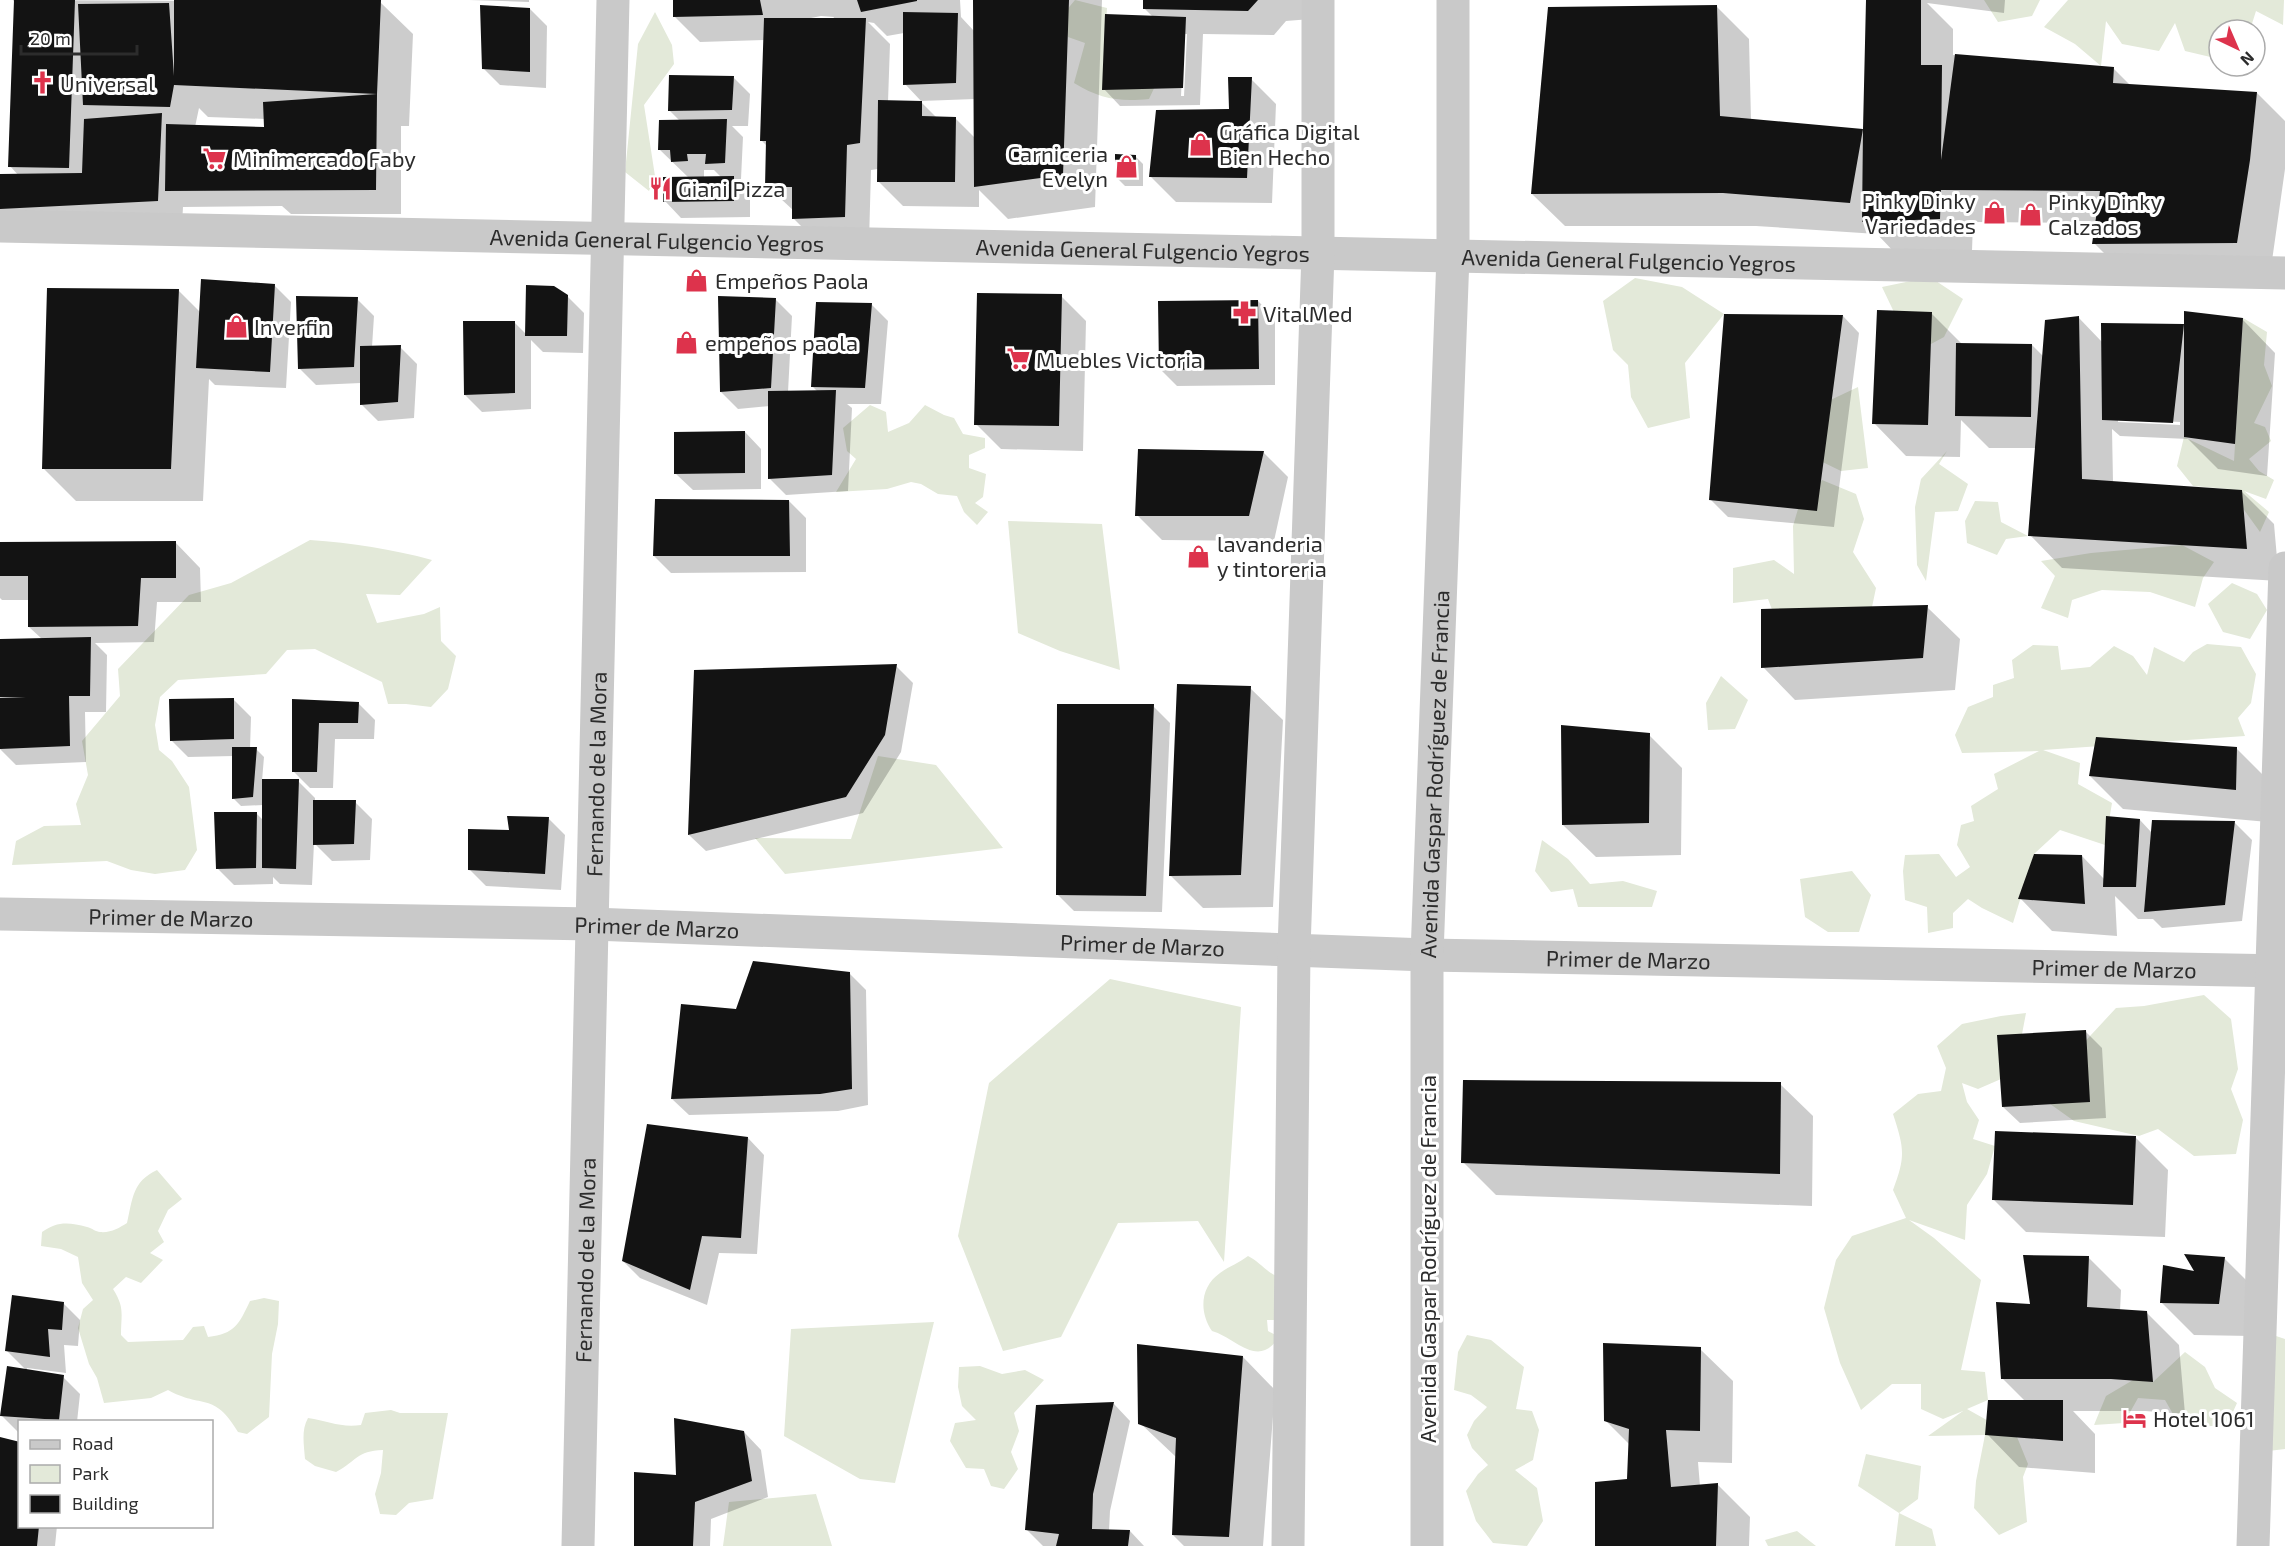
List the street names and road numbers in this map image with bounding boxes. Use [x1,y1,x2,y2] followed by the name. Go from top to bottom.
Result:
[489,223,824,256] street label: Avenida General Fulgencio Yegros
[975,233,1310,266] street label: Avenida General Fulgencio Yegros
[1461,243,1796,276] street label: Avenida General Fulgencio Yegros
[1414,590,1454,959] street label: Avenida Gaspar Rodríguez de Francia
[580,671,611,877] street label: Fernando de la Mora
[88,902,254,931] street label: Primer de Marzo
[574,911,740,942] street label: Primer de Marzo
[1060,928,1225,960] street label: Primer de Marzo
[1546,944,1711,973] street label: Primer de Marzo
[2032,953,2197,982] street label: Primer de Marzo
[1414,1075,1440,1443] street label: Avenida Gaspar Rodríguez de Francia
[569,1157,600,1363] street label: Fernando de la Mora

